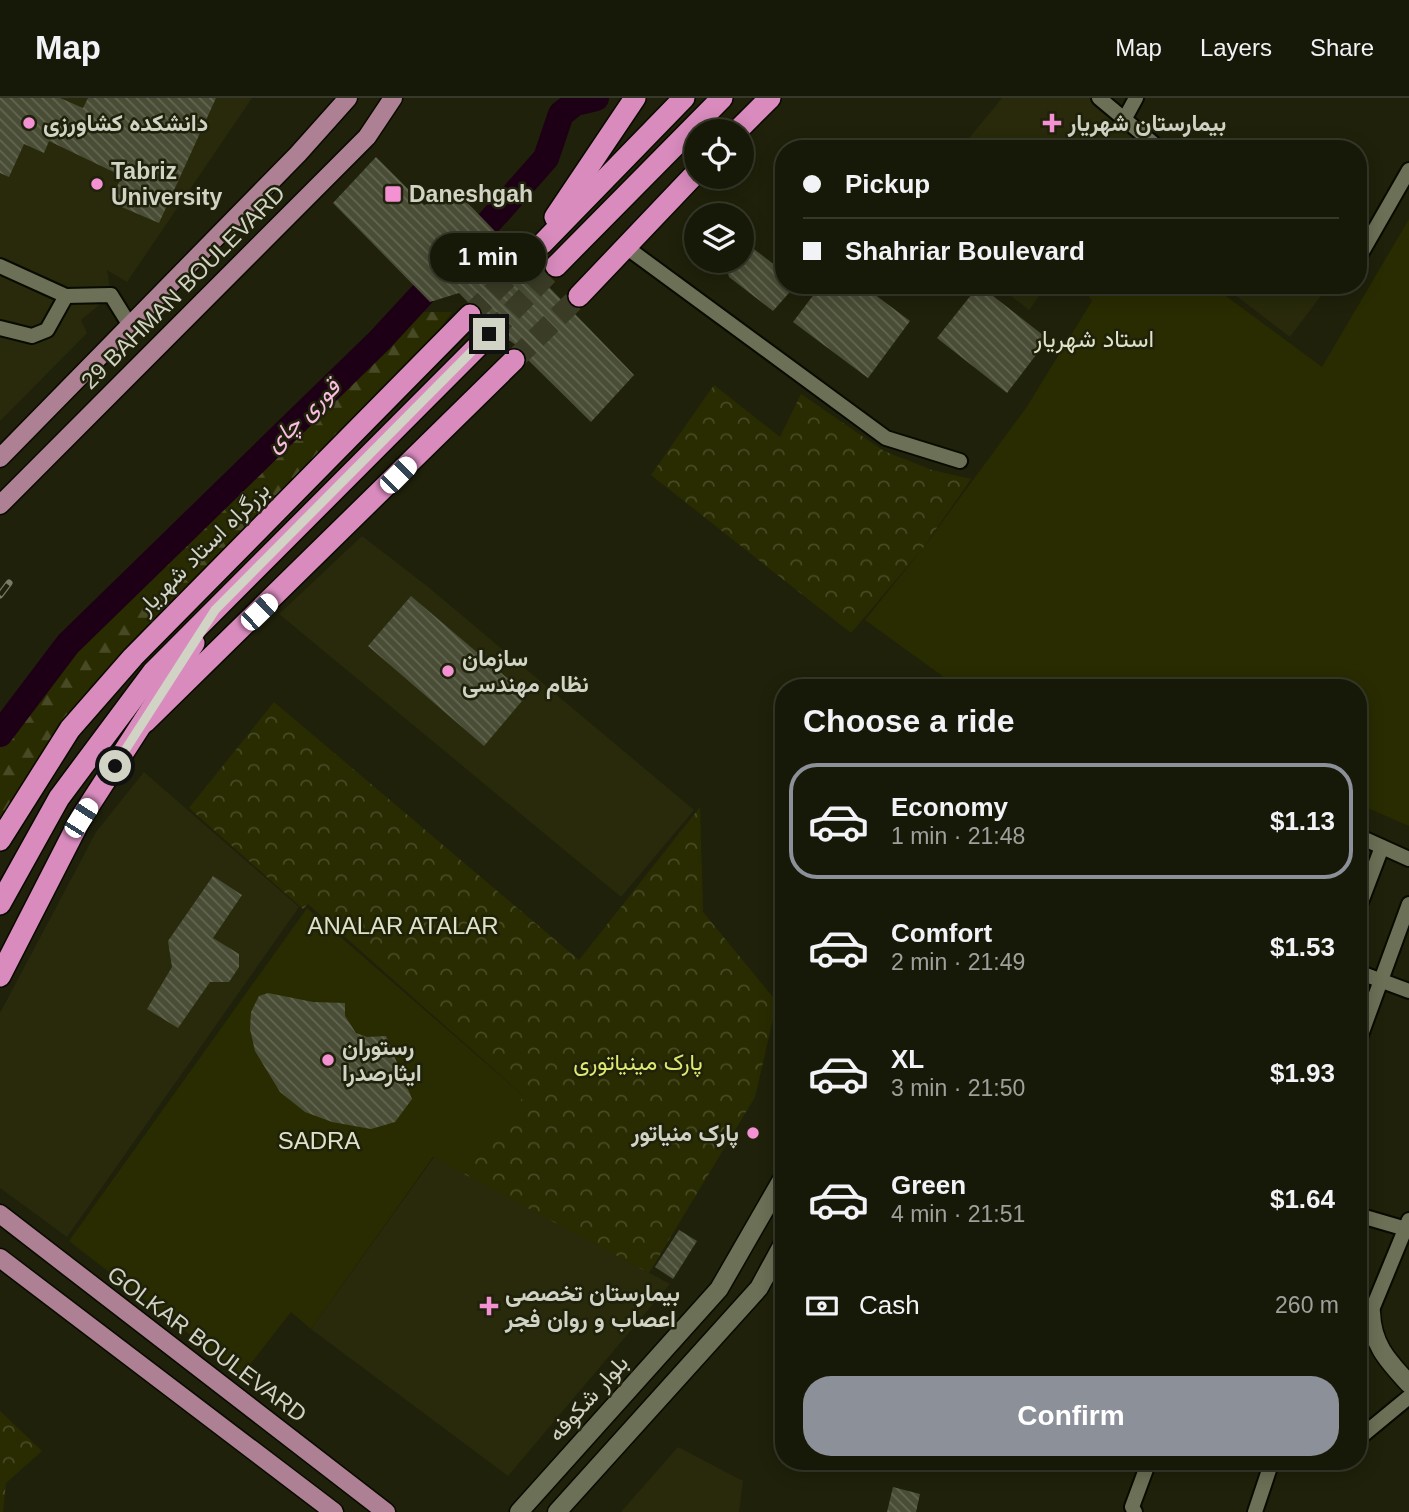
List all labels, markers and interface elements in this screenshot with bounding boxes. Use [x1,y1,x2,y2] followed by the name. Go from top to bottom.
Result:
[35,29,101,66] text: Map
[1115,34,1162,61] text: Map
[1200,34,1272,61] text: Layers
[1310,34,1374,61] text: Share
[43,110,208,138] place label: دانشکده کشاورزی
[1067,110,1226,138] place label: بیمارستان شهریار
[1042,113,1062,133] marker: بیمارستان شهریار
[21,115,37,131] marker: دانشکده کشاورزی
[684,119,754,273] map controls
[684,119,754,189] button: locate
[111,158,222,210] place label: Tabriz University
[845,169,930,199] text: Pickup
[89,176,105,192] marker: Tabriz University
[76,180,290,394] street label: 29 BAHMAN BOULEVARD
[409,181,533,207] place label: Daneshgah
[383,184,403,204] marker: Daneshgah
[684,203,754,273] button: layers
[431,232,547,282] callout: 1 min
[845,236,1085,266] text: Shahriar Boulevard
[458,244,518,270] text: 1 min
[473,318,505,350] route end
[1033,325,1154,354] district label: استاد شهریار
[259,372,348,459] water label: قوری چای
[376,453,421,497] car
[131,476,276,622] street label: بزرگراه استاد شهریار
[237,590,282,634] car
[462,645,589,699] place label: سازمان نظام مهندسی
[440,663,456,679] marker: سازمان نظام مهندسی
[803,703,1015,739] text: Choose a ride
[99,750,131,782] route start
[807,790,870,853] icon: car
[891,792,1008,822] text: Economy
[61,795,102,841] car
[1270,806,1335,836] text: $1.13
[891,823,1025,849] text: 1 min · 21:48
[307,912,499,939] district label: ANALAR ATALAR
[807,916,870,979] icon: car
[891,918,992,948] text: Comfort
[1270,932,1335,962] text: $1.53
[891,949,1025,975] text: 2 min · 21:49
[342,1034,422,1088] place label: رستوران ایثارصدرا
[807,1042,870,1105] icon: car
[891,1044,924,1074] text: XL
[573,1049,703,1078] park label: پارک مینیاتوری
[320,1052,336,1068] marker: رستوران ایثارصدرا
[1270,1058,1335,1088] text: $1.93
[891,1075,1025,1101] text: 3 min · 21:50
[630,1120,739,1149] place label: پارک منیاتور
[745,1125,761,1141] marker: پارک منیاتور
[278,1127,360,1154] district label: SADRA
[807,1168,870,1231] icon: car
[891,1170,966,1200] text: Green
[1270,1184,1335,1214] text: $1.64
[891,1201,1025,1227] text: 4 min · 21:51
[102,1261,312,1427] street label: GOLKAR BOULEVARD
[504,1280,680,1334] place label: بیمارستان تخصصی اعصاب و روان فجر
[803,1287,841,1325] icon: cash
[859,1290,920,1320] text: Cash
[1275,1292,1339,1318] text: 260 m
[479,1296,499,1316] marker: بیمارستان تخصصی اعصاب و روان فجر
[543,1350,635,1448] street label: بلوار شکوفه
[803,1376,1339,1456] button: Confirm

